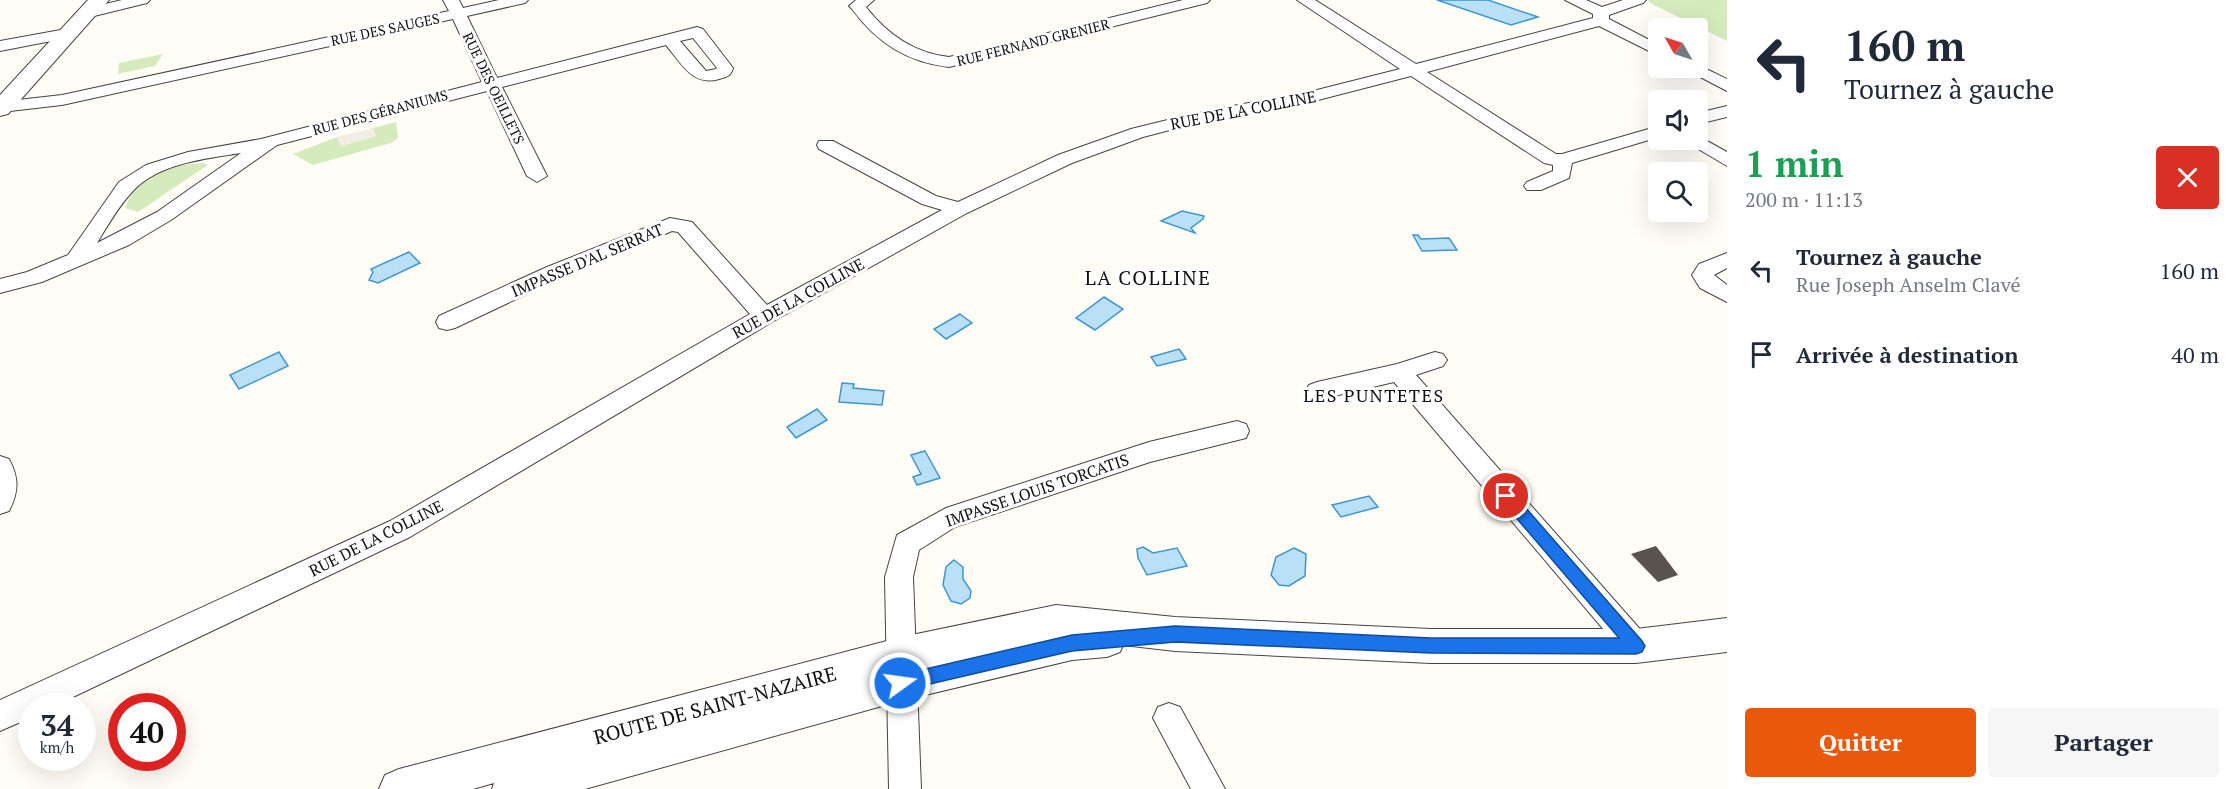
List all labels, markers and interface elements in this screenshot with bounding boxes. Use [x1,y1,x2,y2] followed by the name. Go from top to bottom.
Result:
[329,8,441,50] street label: RUE DES SAUGES
[955,14,1111,70] street label: RUE FERNAND GRENIER
[1844,17,1965,73] text: 160 m
[1648,18,1708,78] north arrow
[1648,18,1708,222] map controls
[1745,24,1823,102] icon: left
[459,29,529,147] street label: RUE DES OEILLETS
[1844,71,2054,107] text: Tournez à gauche
[310,85,450,139] street label: RUE DES GÉRANIUMS
[1168,85,1318,135] street label: RUE DE LA COLLINE
[1648,90,1708,150] button: sound
[1745,140,1843,187] text: 1 min
[2156,146,2219,209] button: close
[1648,162,1708,222] button: search
[1745,186,1863,213] text: 200 m · 11:13
[508,218,666,302] street label: IMPASSE D'AL SERRAT
[1796,242,1982,271] text: Tournez à gauche
[728,253,868,343] street label: RUE DE LA COLLINE
[1745,254,1778,287] icon: left
[2159,256,2219,285] text: 160 m
[1085,264,1211,291] district label: LA COLLINE
[1796,271,2021,298] text: Rue Joseph Anselm Clavé
[1745,338,1778,371] icon: arrive
[1796,340,2018,369] text: Arrivée à destination
[2171,340,2219,369] text: 40 m
[1303,383,1445,407] district label: LES PUNTETES
[942,448,1132,532] street label: IMPASSE LOUIS TORCATIS
[1480,470,1531,521] pin
[1489,479,1522,512] icon: arrive
[305,495,447,581] street label: RUE DE LA COLLINE
[868,651,932,715] position arrow
[591,660,839,750] street label: ROUTE DE SAINT-NAZAIRE
[108,693,186,771] speed limit sign: 40
[40,705,74,745] text: 34
[1745,708,1976,777] button: Quitter
[1988,708,2219,777] button: Partager
[40,737,74,757] text: km/h

